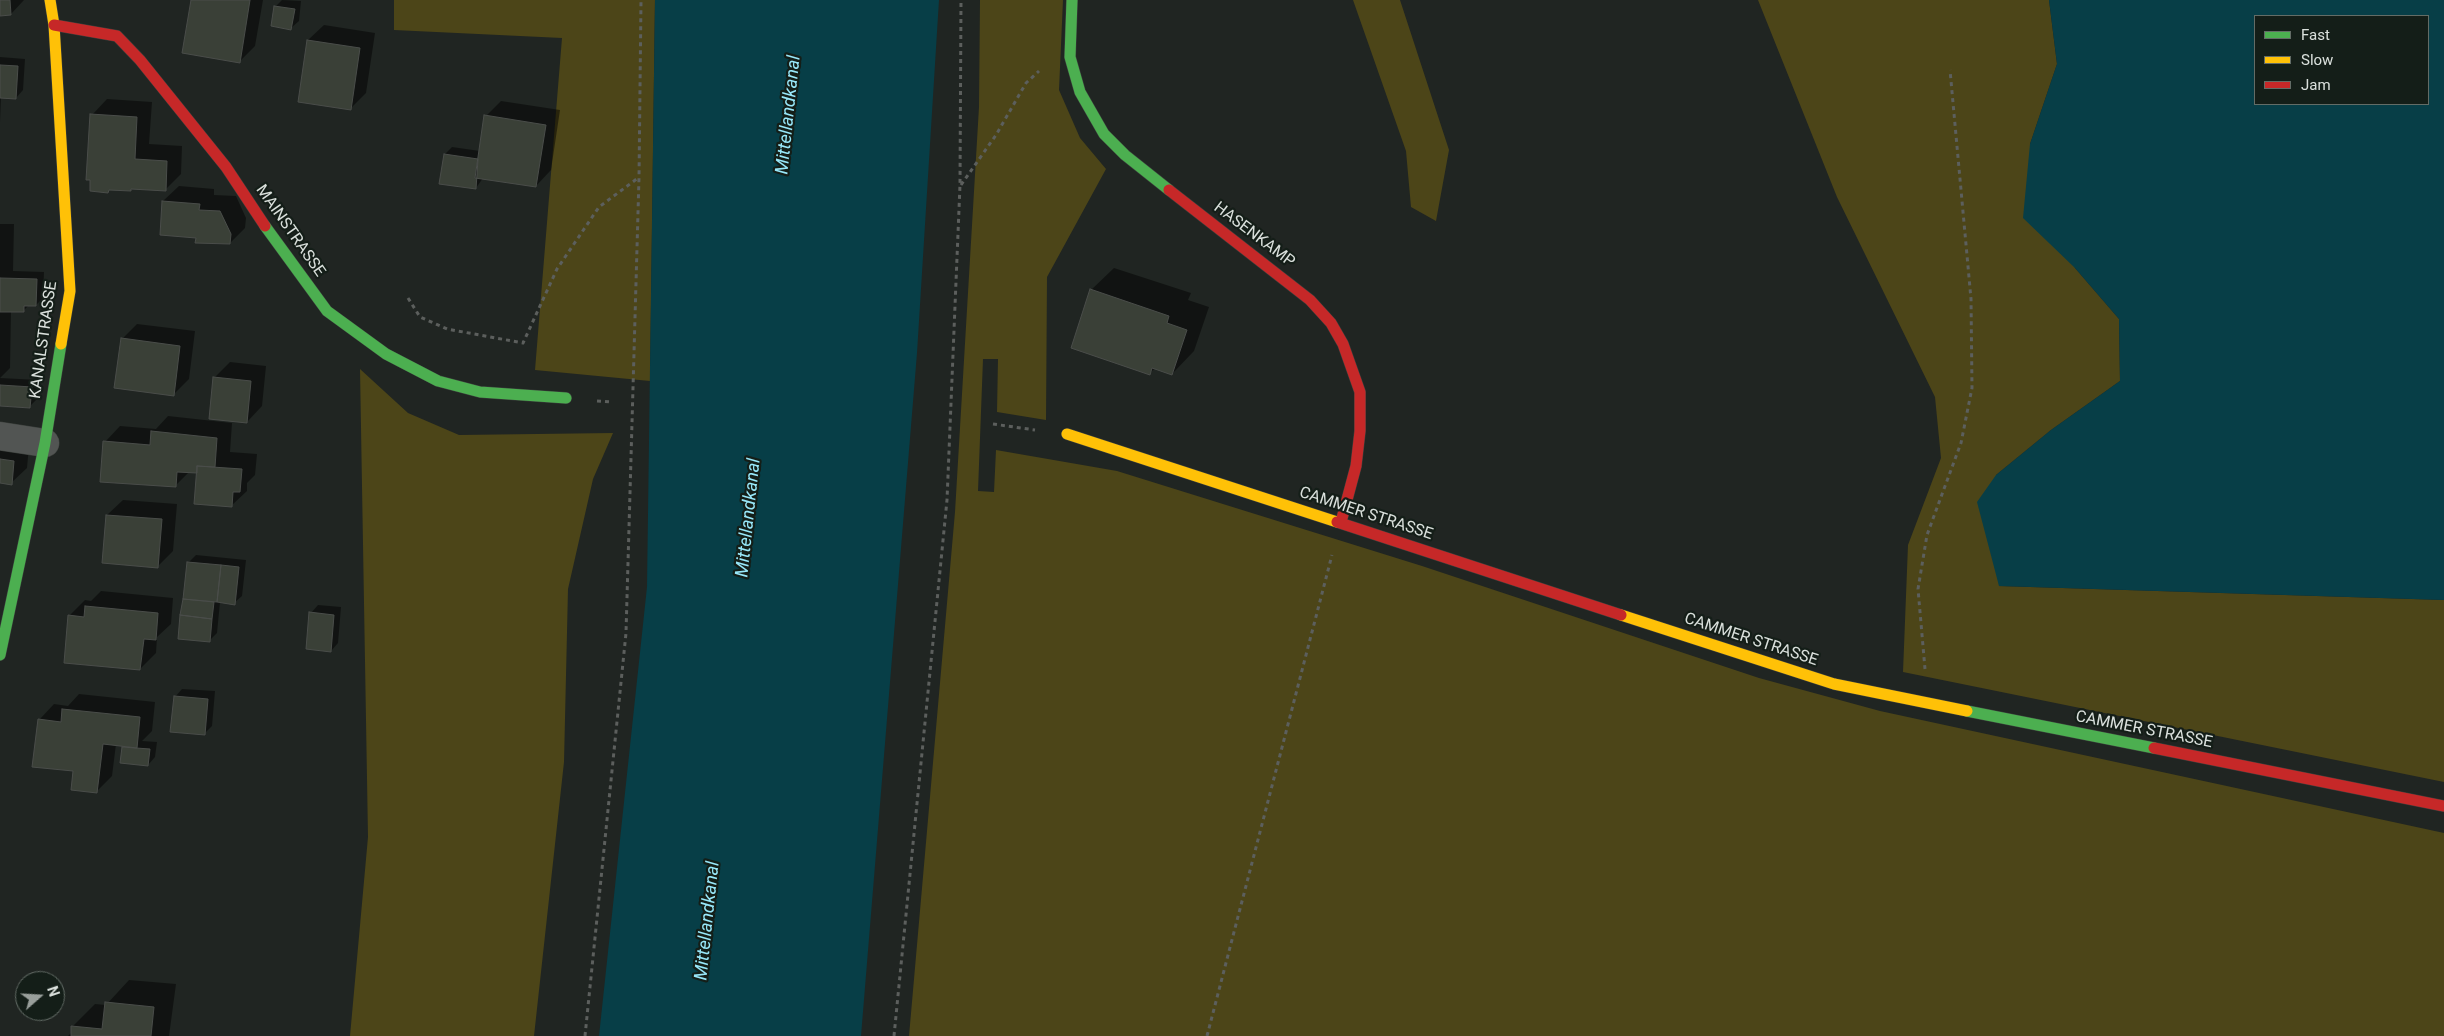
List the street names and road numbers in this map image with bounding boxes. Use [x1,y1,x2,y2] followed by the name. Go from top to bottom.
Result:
[251,181,329,281] street label: MAINSTRASSE
[1210,198,1298,272] street label: HASENKAMP
[26,280,62,400] street label: KANALSTRASSE
[1297,483,1435,545] street label: CAMMER STRASSE
[1682,609,1820,671] street label: CAMMER STRASSE
[2074,707,2214,753] street label: CAMMER STRASSE

